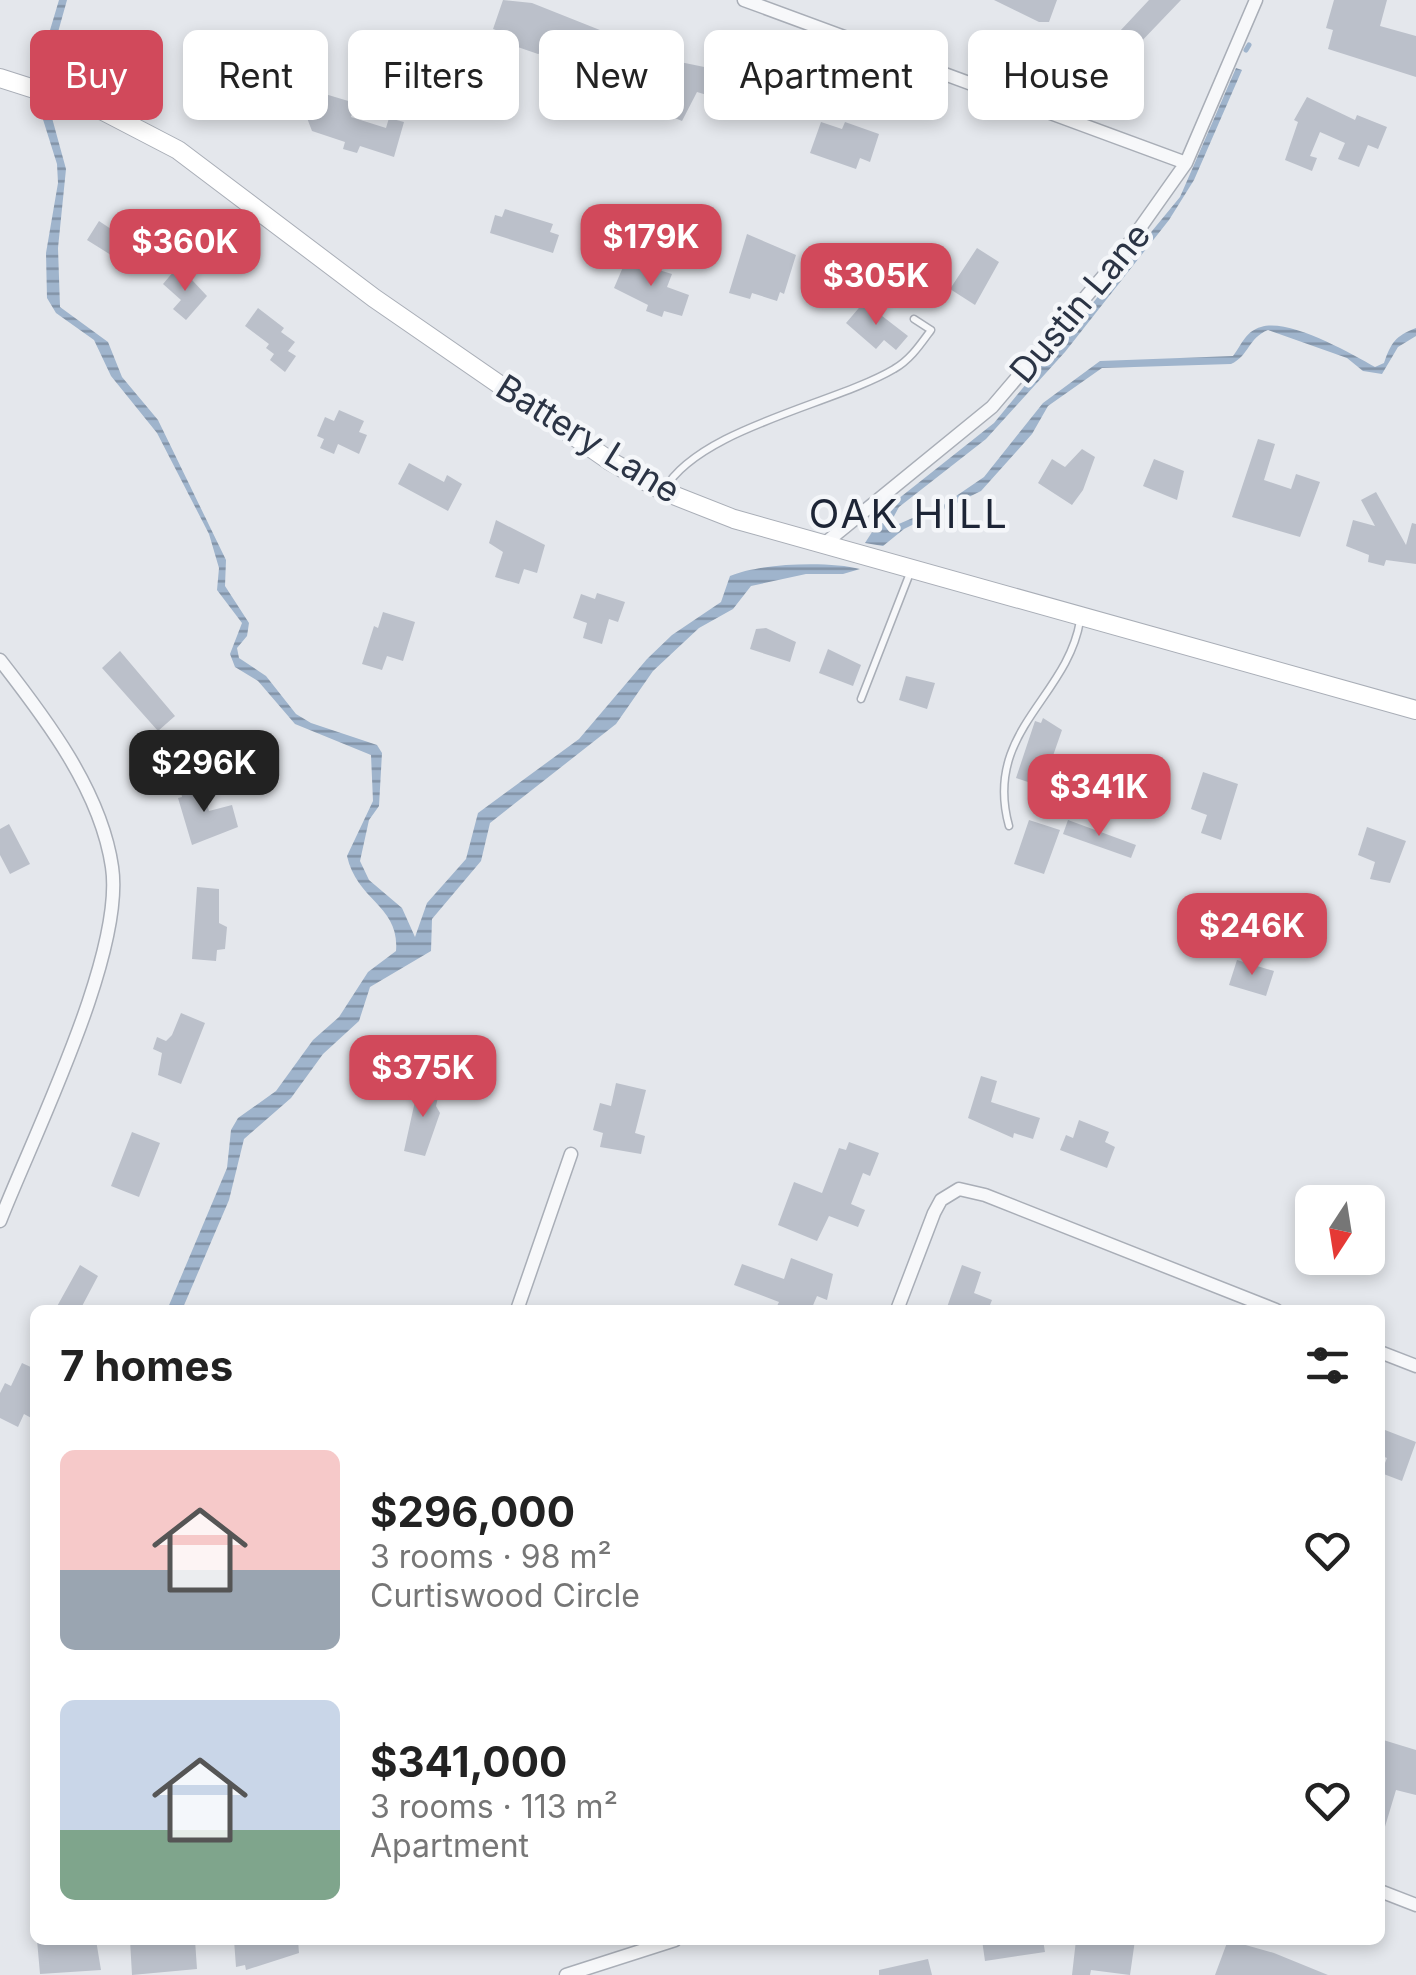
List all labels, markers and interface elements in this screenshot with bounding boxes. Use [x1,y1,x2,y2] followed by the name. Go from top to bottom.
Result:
[30,30,163,120] chip: Buy
[183,30,328,120] chip: Rent
[348,30,519,120] chip: Filters
[539,30,684,120] chip: New
[704,30,948,120] chip: Apartment
[968,30,1144,120] chip: House
[581,204,721,289] pin: $179K
[115,209,255,294] pin: $360K
[1000,214,1158,391] street label: Dustin Lane
[603,217,699,256] text: $179K
[132,222,238,261] text: $360K
[806,243,946,328] pin: $305K
[823,256,929,295] text: $305K
[489,365,688,511] street label: Battery Lane
[809,489,1009,538] district label: OAK HILL
[134,730,274,815] pin: $296K
[151,743,257,782] text: $296K
[1029,754,1169,839] pin: $341K
[1050,767,1148,806] text: $341K
[1182,893,1322,978] pin: $246K
[1199,906,1305,945] text: $246K
[353,1035,493,1120] pin: $375K
[371,1048,475,1087] text: $375K
[1295,1185,1385,1275] north arrow
[1295,1185,1385,1275] map controls
[1300,1338,1355,1393] icon: filters
[60,1340,233,1391] text: 7 homes
[370,1486,575,1537] text: $296,000
[140,1490,260,1610] icon: home
[1300,1523,1355,1578] icon: heart
[370,1537,612,1576] text: 3 rooms · 98 m²
[370,1576,640,1615] text: Curtiswood Circle
[370,1736,567,1787] text: $341,000
[140,1740,260,1860] icon: home
[1300,1773,1355,1828] icon: heart
[370,1787,618,1826] text: 3 rooms · 113 m²
[370,1826,529,1865] text: Apartment

